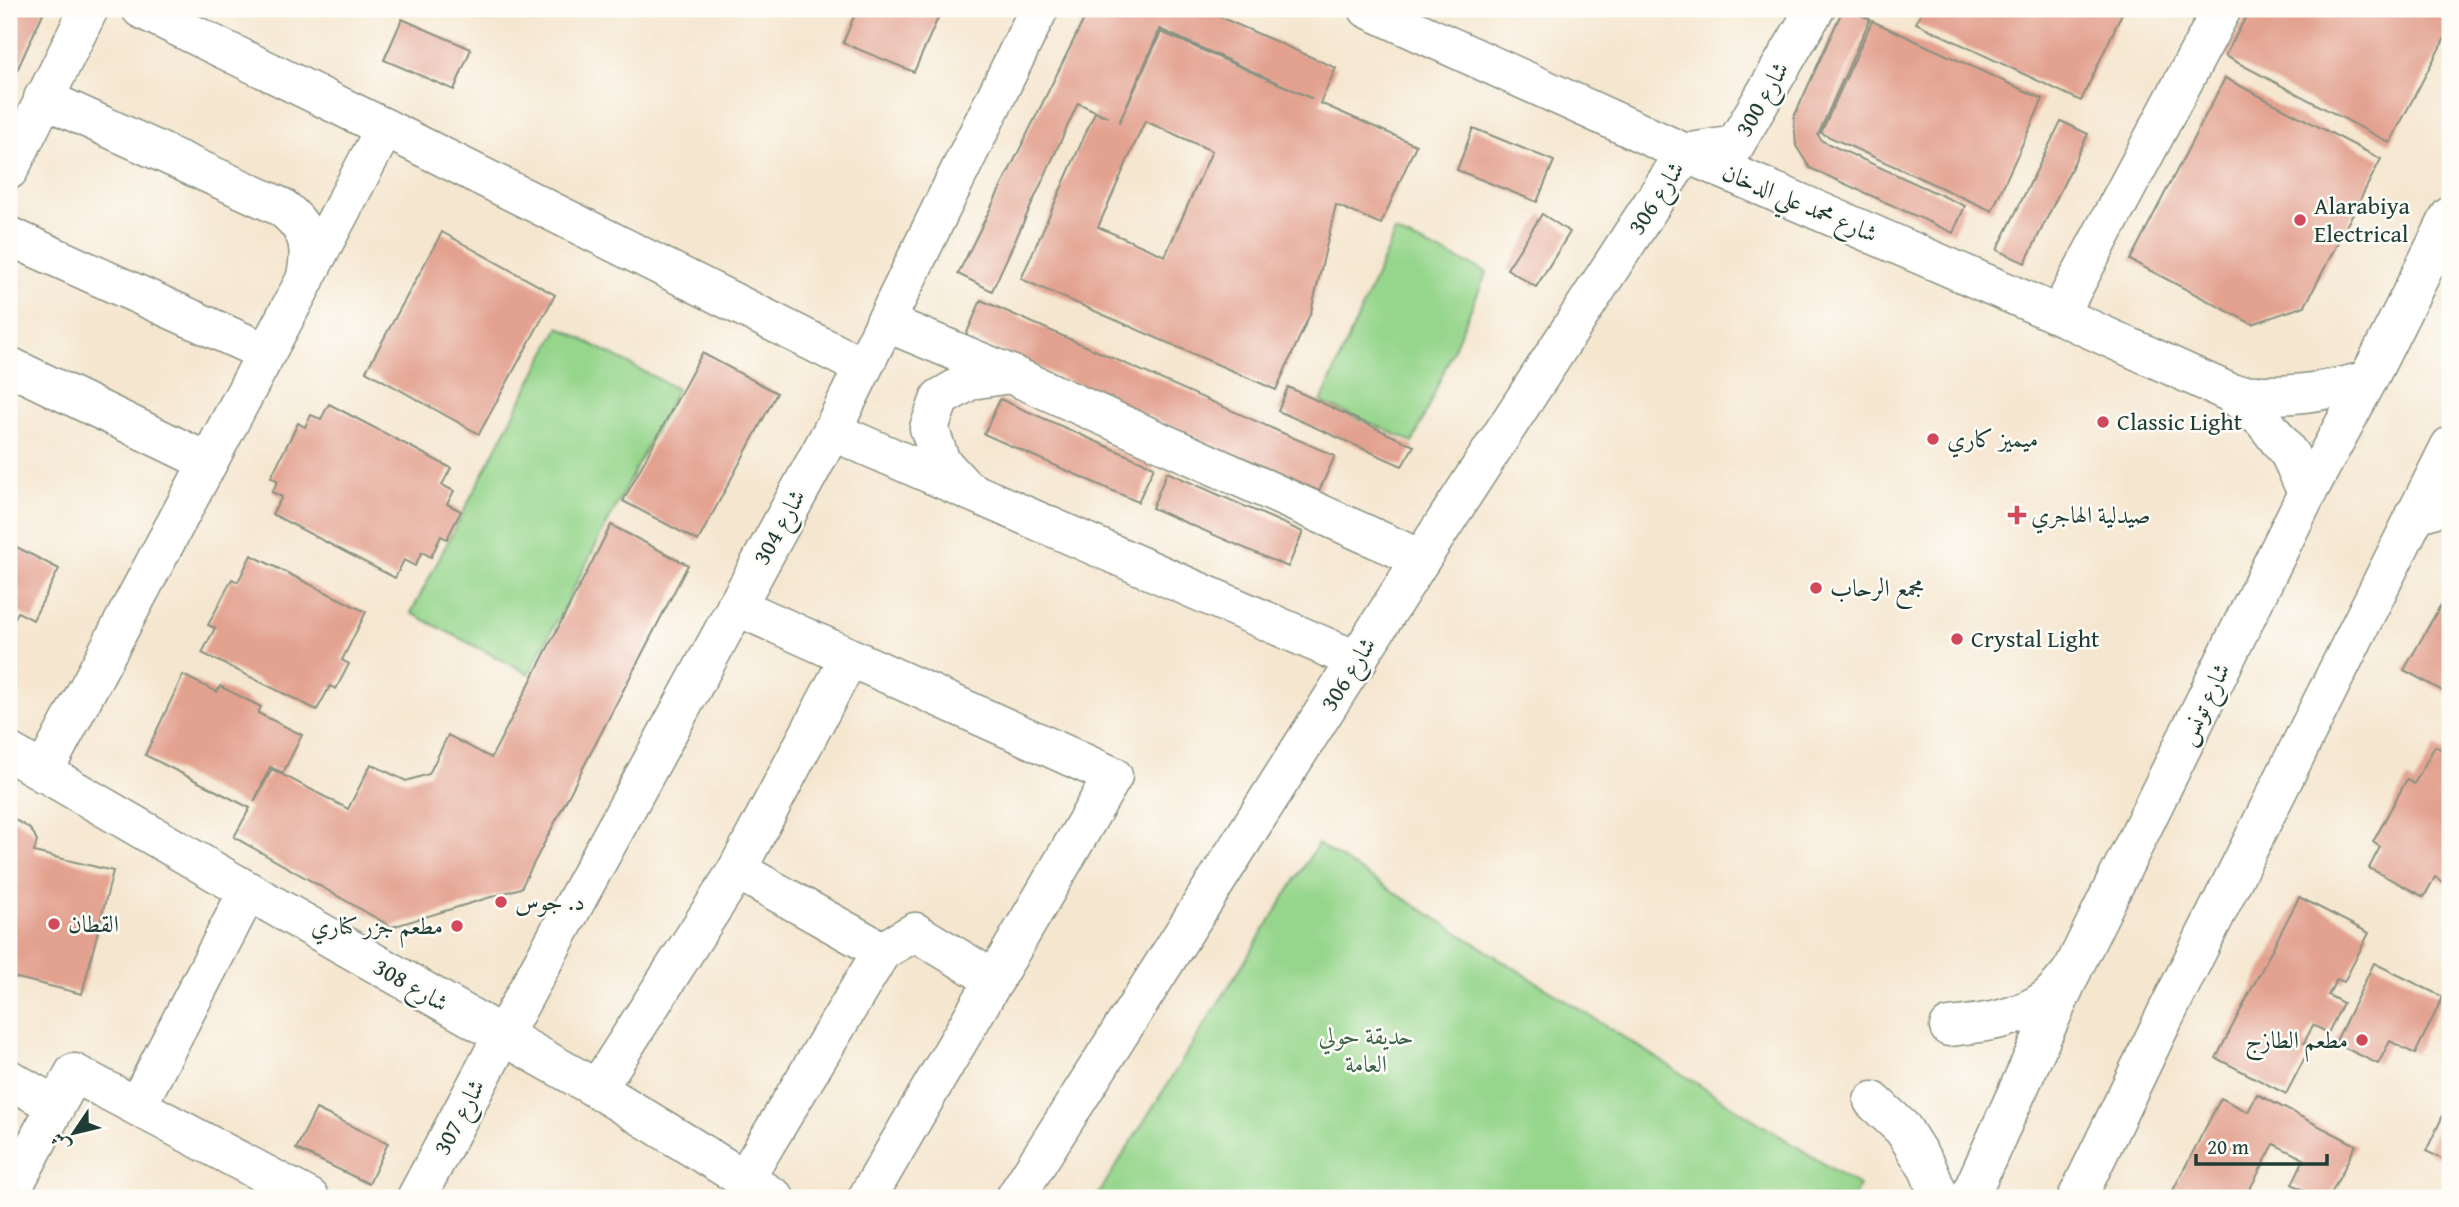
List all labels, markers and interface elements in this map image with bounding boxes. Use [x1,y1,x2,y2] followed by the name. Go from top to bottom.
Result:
[1726,55,1800,144] street label: شارع 300
[1619,154,1695,243] street label: شارع 306
[1715,154,1883,257] street label: شارع محمد علي الدخان
[2314,188,2410,251] place label: Alarabiya Electrical
[2292,212,2308,228] marker: Alarabiya Electrical
[2117,404,2243,439] place label: Classic Light
[2095,414,2111,430] marker: Classic Light
[1947,421,2038,458] place label: ميميز كاري
[1925,431,1941,447] marker: ميميز كاري
[743,483,816,572] street label: شارع 304
[2031,497,2151,534] place label: صيدلية الهاجري
[2009,507,2025,523] marker: صيدلية الهاجري
[1830,570,1924,610] place label: مجمع الرحاب
[1808,580,1824,596] marker: مجمع الرحاب
[1971,621,2100,656] place label: Crystal Light
[1311,630,1387,719] street label: شارع 306
[1949,631,1965,647] marker: Crystal Light
[2169,657,2241,752] street label: شارع تونس
[515,884,585,919] place label: د. جوس
[493,894,509,910] marker: د. جوس
[68,906,119,941] place label: القطان
[311,908,443,948] place label: مطعم جزر كناري
[46,916,62,932] marker: القطان
[449,918,465,934] marker: مطعم جزر كناري
[366,949,455,1023] street label: شارع 308
[1318,1018,1414,1081] park label: حديقة حولي العامة
[2245,1022,2348,1062] place label: مطعم الطازج
[2354,1032,2370,1048] marker: مطعم الطازج
[424,1073,496,1162] street label: شارع 307
[38,1098,108,1168] north arrow
[2196,1123,2328,1167] scale bar
[43,1127,77,1159] text: ش
[2207,1131,2249,1162] text: 20 m

